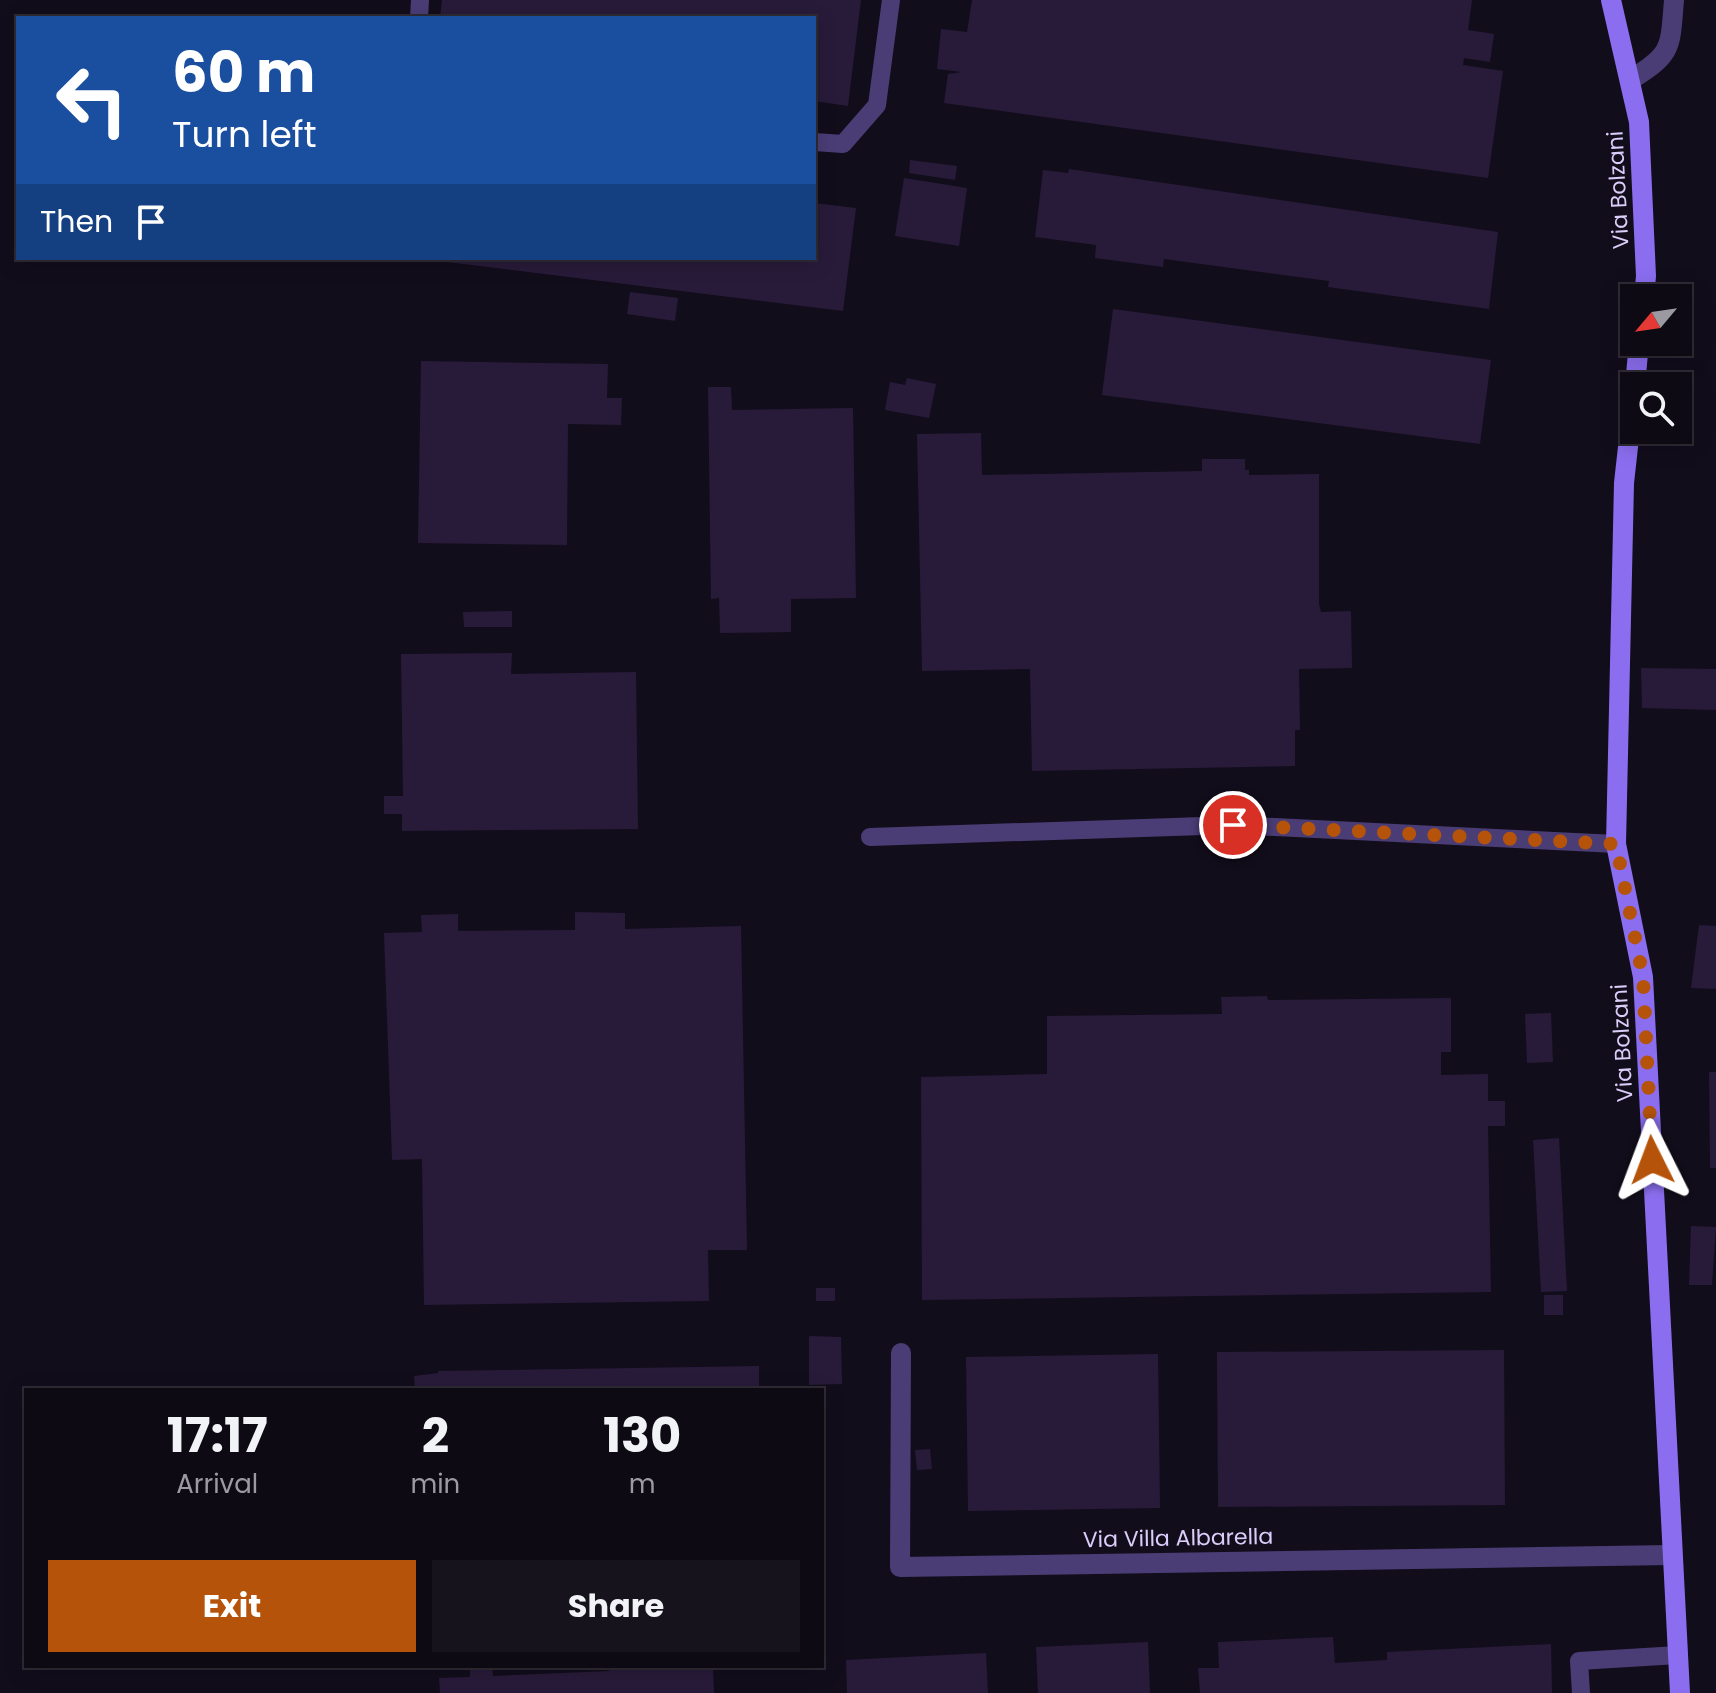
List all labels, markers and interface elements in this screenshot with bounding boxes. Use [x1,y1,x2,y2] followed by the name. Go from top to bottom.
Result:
[172,33,315,112] text: 60 m
[40,48,144,152] icon: left
[172,109,317,160] text: Turn left
[1599,130,1637,250] street label: Via Bolzani
[40,200,113,243] text: Then
[129,200,173,244] icon: arrive
[1620,284,1692,356] north arrow
[1620,284,1692,444] map controls
[1620,372,1692,444] button: search
[1199,791,1267,859] pin
[1211,803,1255,847] icon: arrive
[1603,983,1641,1103] street label: Via Bolzani
[1610,1118,1694,1202] position arrow
[167,1402,268,1469] text: 17:17
[422,1402,449,1469] text: 2
[603,1402,681,1469] text: 130
[176,1466,258,1502] text: Arrival
[410,1466,460,1502] text: min
[629,1466,656,1502] text: m
[1083,1521,1273,1555] street label: Via Villa Albarella
[48,1560,416,1652] button: Exit
[432,1560,800,1652] button: Share

